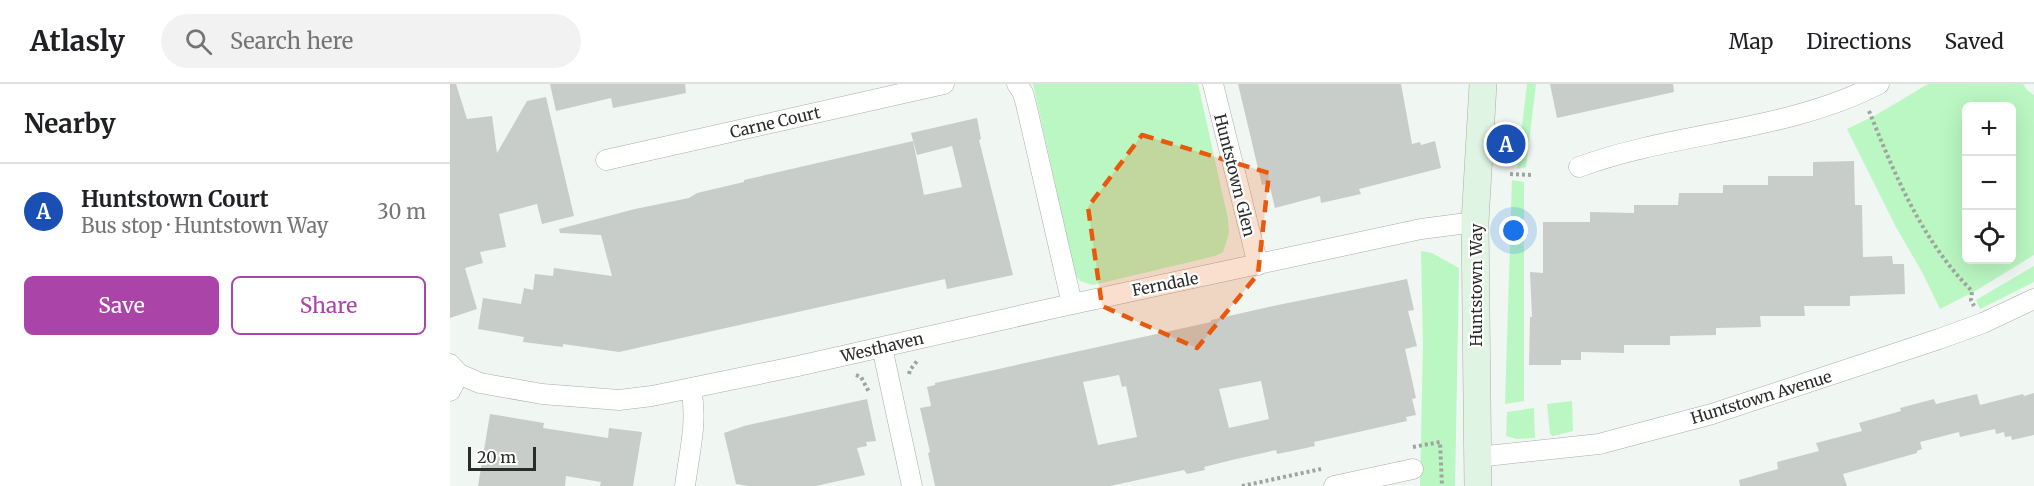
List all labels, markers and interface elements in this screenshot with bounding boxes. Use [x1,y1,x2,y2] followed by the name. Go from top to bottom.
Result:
[161,14,581,68] search box
[30,23,125,59] text: Atlasly
[182,25,215,58] icon: search
[230,27,353,55] text: Search here
[1729,28,1773,55] text: Map
[1806,28,1911,55] text: Directions
[1944,28,2004,55] text: Saved
[728,102,823,142] street label: Carne Court
[1962,102,2016,264] map controls
[1962,102,2016,156] button: +
[24,107,116,140] text: Nearby
[1210,112,1260,239] street label: Huntstown Glen
[1486,122,1526,166] pin: A
[1962,156,2016,210] button: −
[81,185,269,213] text: Huntstown Court
[36,199,51,224] text: A
[377,199,426,224] text: 30 m
[1962,210,2016,264] button: locate
[81,213,328,238] text: Bus stop · Huntstown Way
[1499,216,1528,245] your location
[1466,223,1486,347] street label: Huntstown Way
[1130,268,1200,300] street label: Ferndale
[24,276,219,335] button: Save
[231,276,426,335] button: Share
[838,328,926,366] street label: Westhaven
[1688,366,1834,428] street label: Huntstown Avenue
[468,444,536,472] scale bar
[477,447,516,467] text: 20 m

